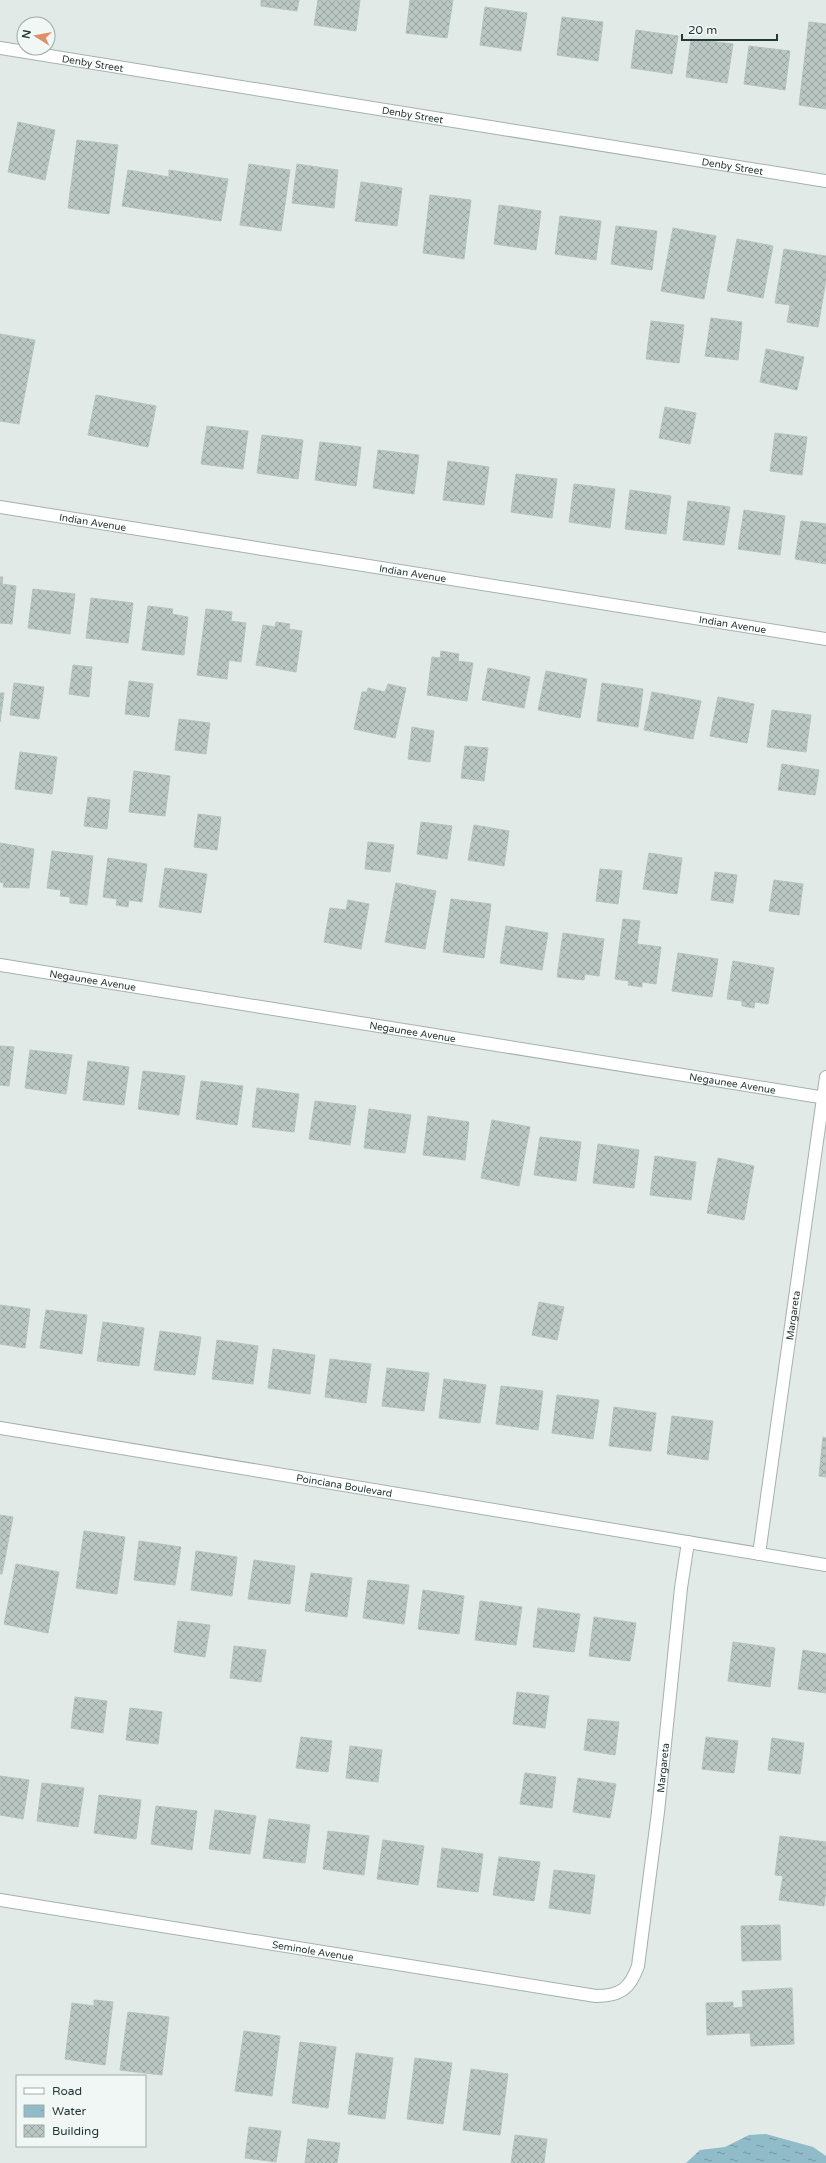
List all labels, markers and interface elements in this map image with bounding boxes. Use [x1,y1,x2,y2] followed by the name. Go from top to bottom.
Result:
[16,16,56,56] north arrow
[682,16,777,42] scale bar
[688,23,717,37] text: 20 m
[19,29,34,40] text: N
[61,53,124,75] street label: Denby Street
[381,105,444,126] street label: Denby Street
[701,156,764,178] street label: Denby Street
[58,512,127,534] street label: Indian Avenue
[378,563,447,585] street label: Indian Avenue
[698,614,767,636] street label: Indian Avenue
[49,968,137,994] street label: Negaunee Avenue
[368,1020,457,1045] street label: Negaunee Avenue
[688,1071,777,1097] street label: Negaunee Avenue
[784,1290,803,1341] street label: Margareta
[295,1472,393,1500] street label: Poinciana Boulevard
[655,1743,672,1793] street label: Margareta
[271,1939,355,1964] street label: Seminole Avenue
[16,2075,146,2147] legend
[52,2084,82,2098] text: Road
[52,2104,87,2118] text: Water
[52,2124,99,2138] text: Building

